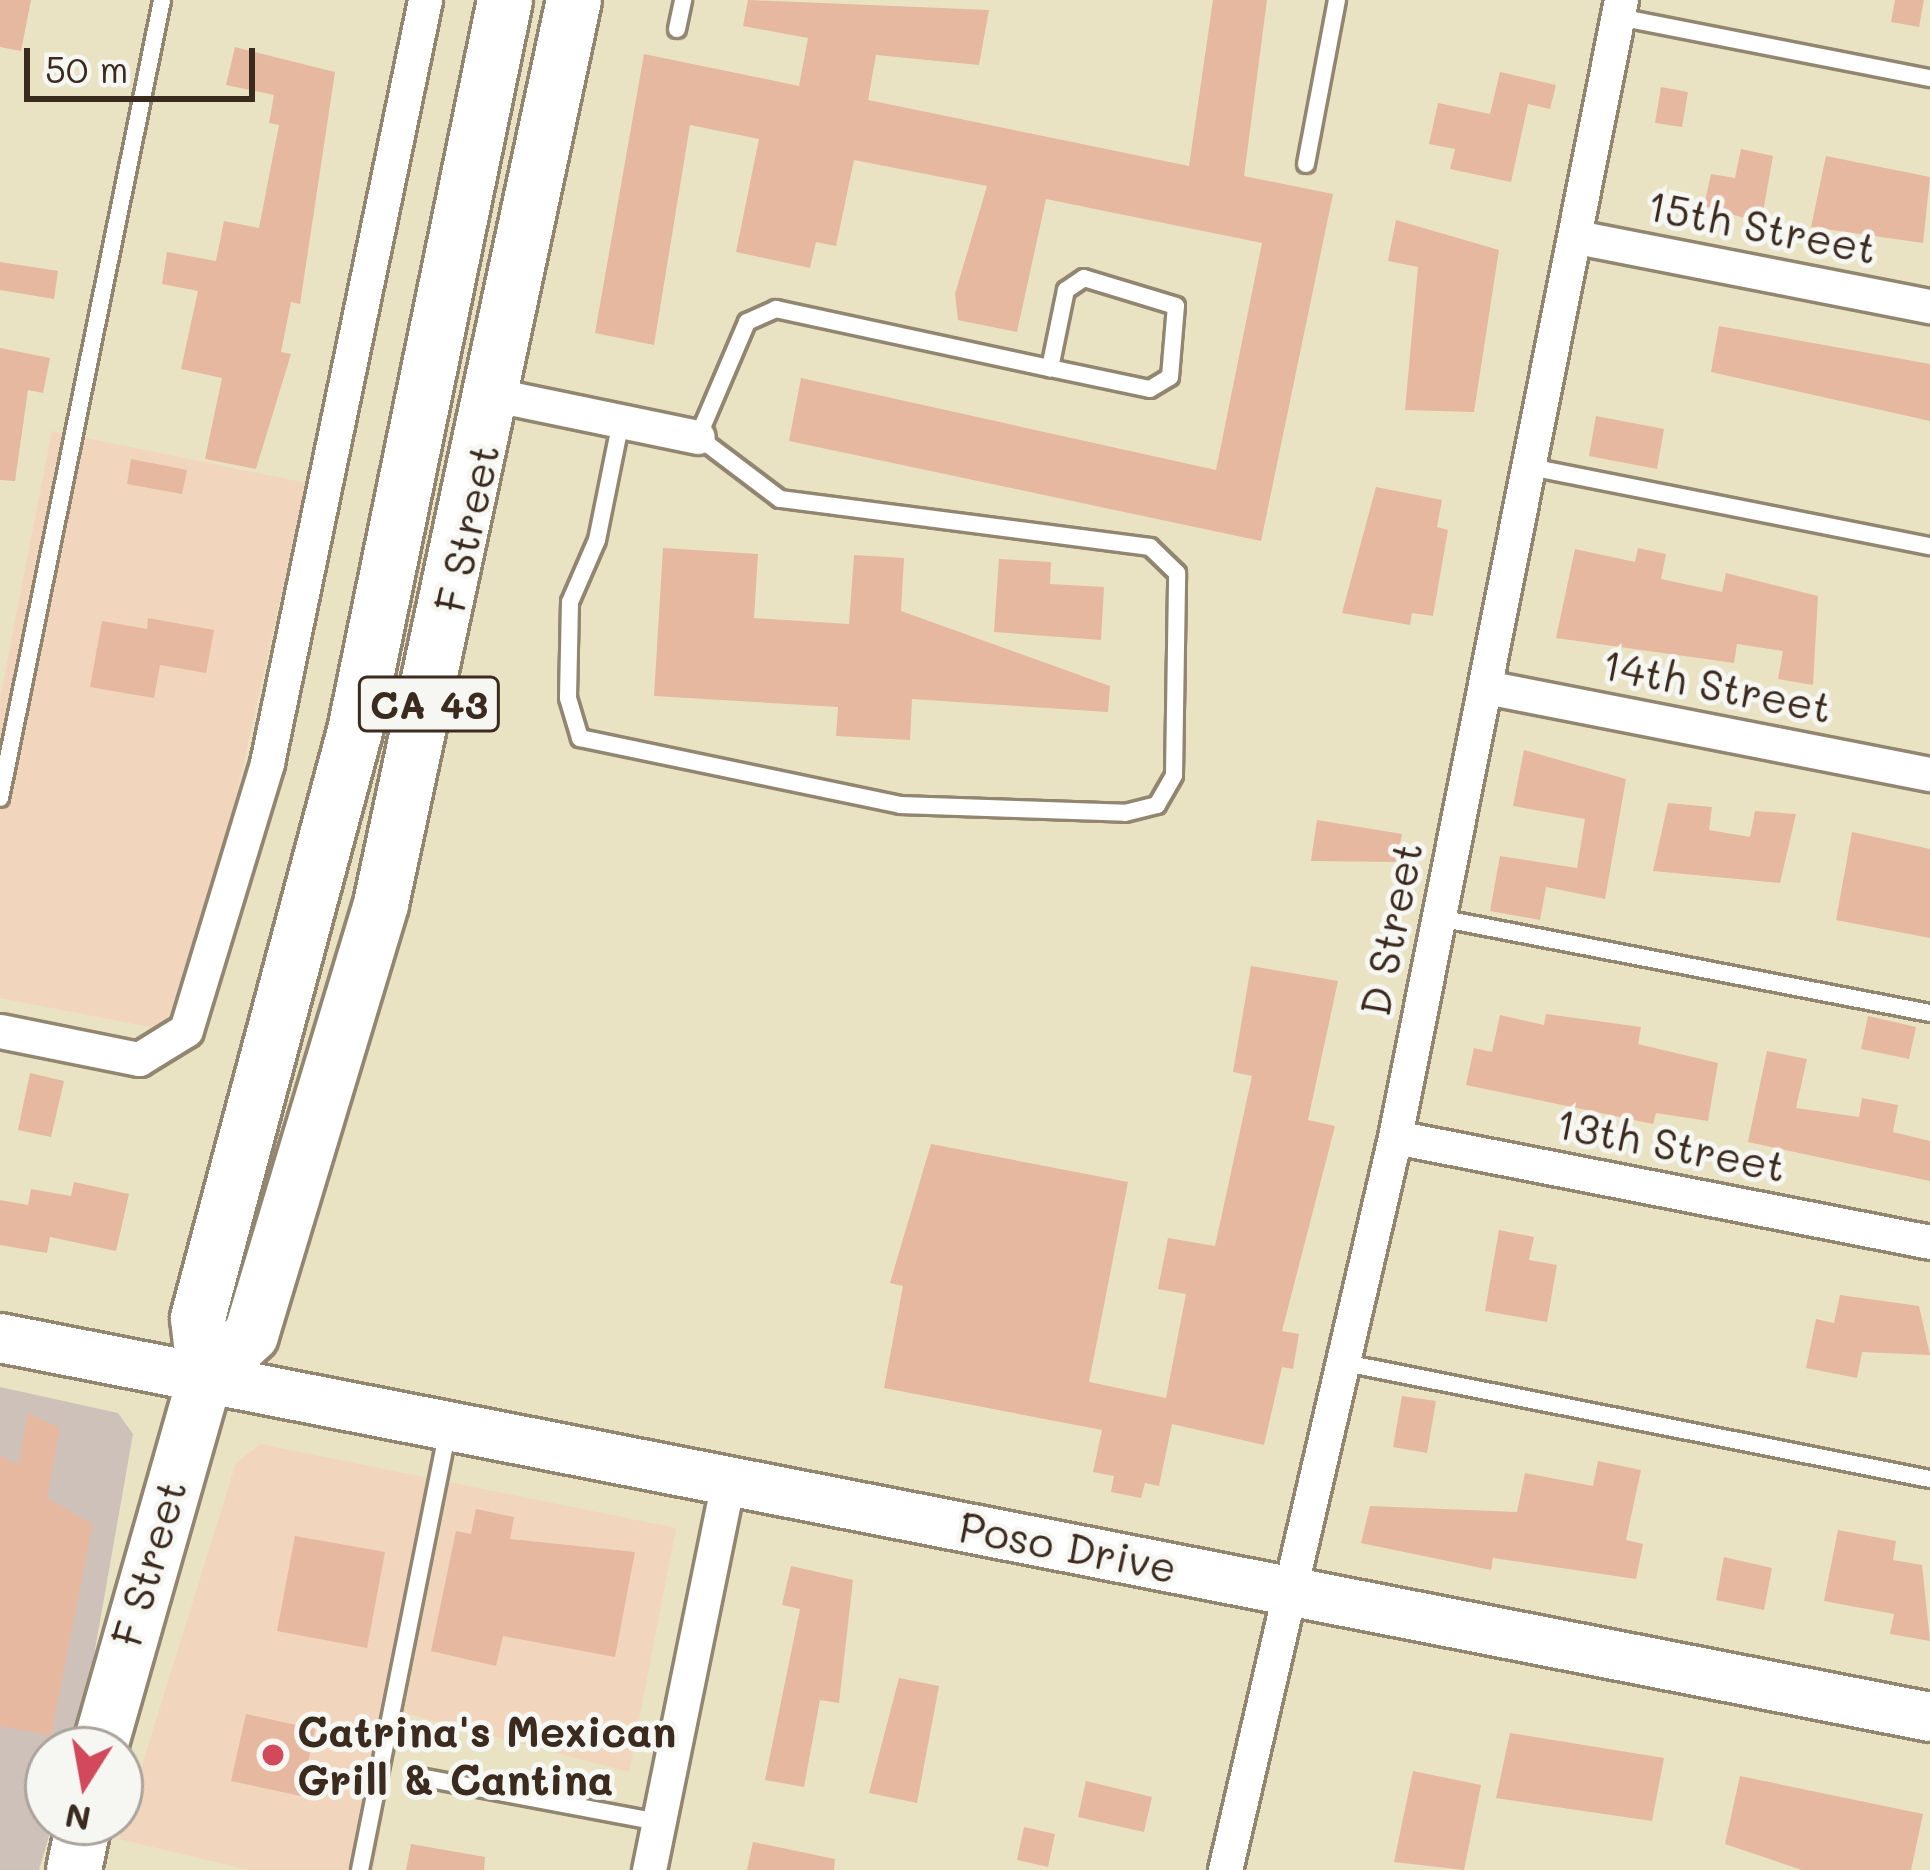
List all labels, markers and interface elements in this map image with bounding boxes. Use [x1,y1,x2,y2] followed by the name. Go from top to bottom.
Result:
[30,24,261,98] scale bar
[45,45,128,92] text: 50 m
[1643,180,1881,274] street label: 15th Street
[425,439,509,617] street label: F Street
[1598,639,1836,733] street label: 14th Street
[357,671,501,737] road number: CA 43
[1349,838,1433,1020] street label: D Street
[1552,1098,1790,1192] street label: 13th Street
[101,1474,197,1652] street label: F Street
[955,1501,1181,1593] street label: Poso Drive
[297,1706,676,1804] place label: Catrina's Mexican Grill & Cantina
[24,1726,144,1846] north arrow
[260,1742,286,1768] marker: Catrina's Mexican Grill & Cantina
[61,1795,94,1842] text: N

